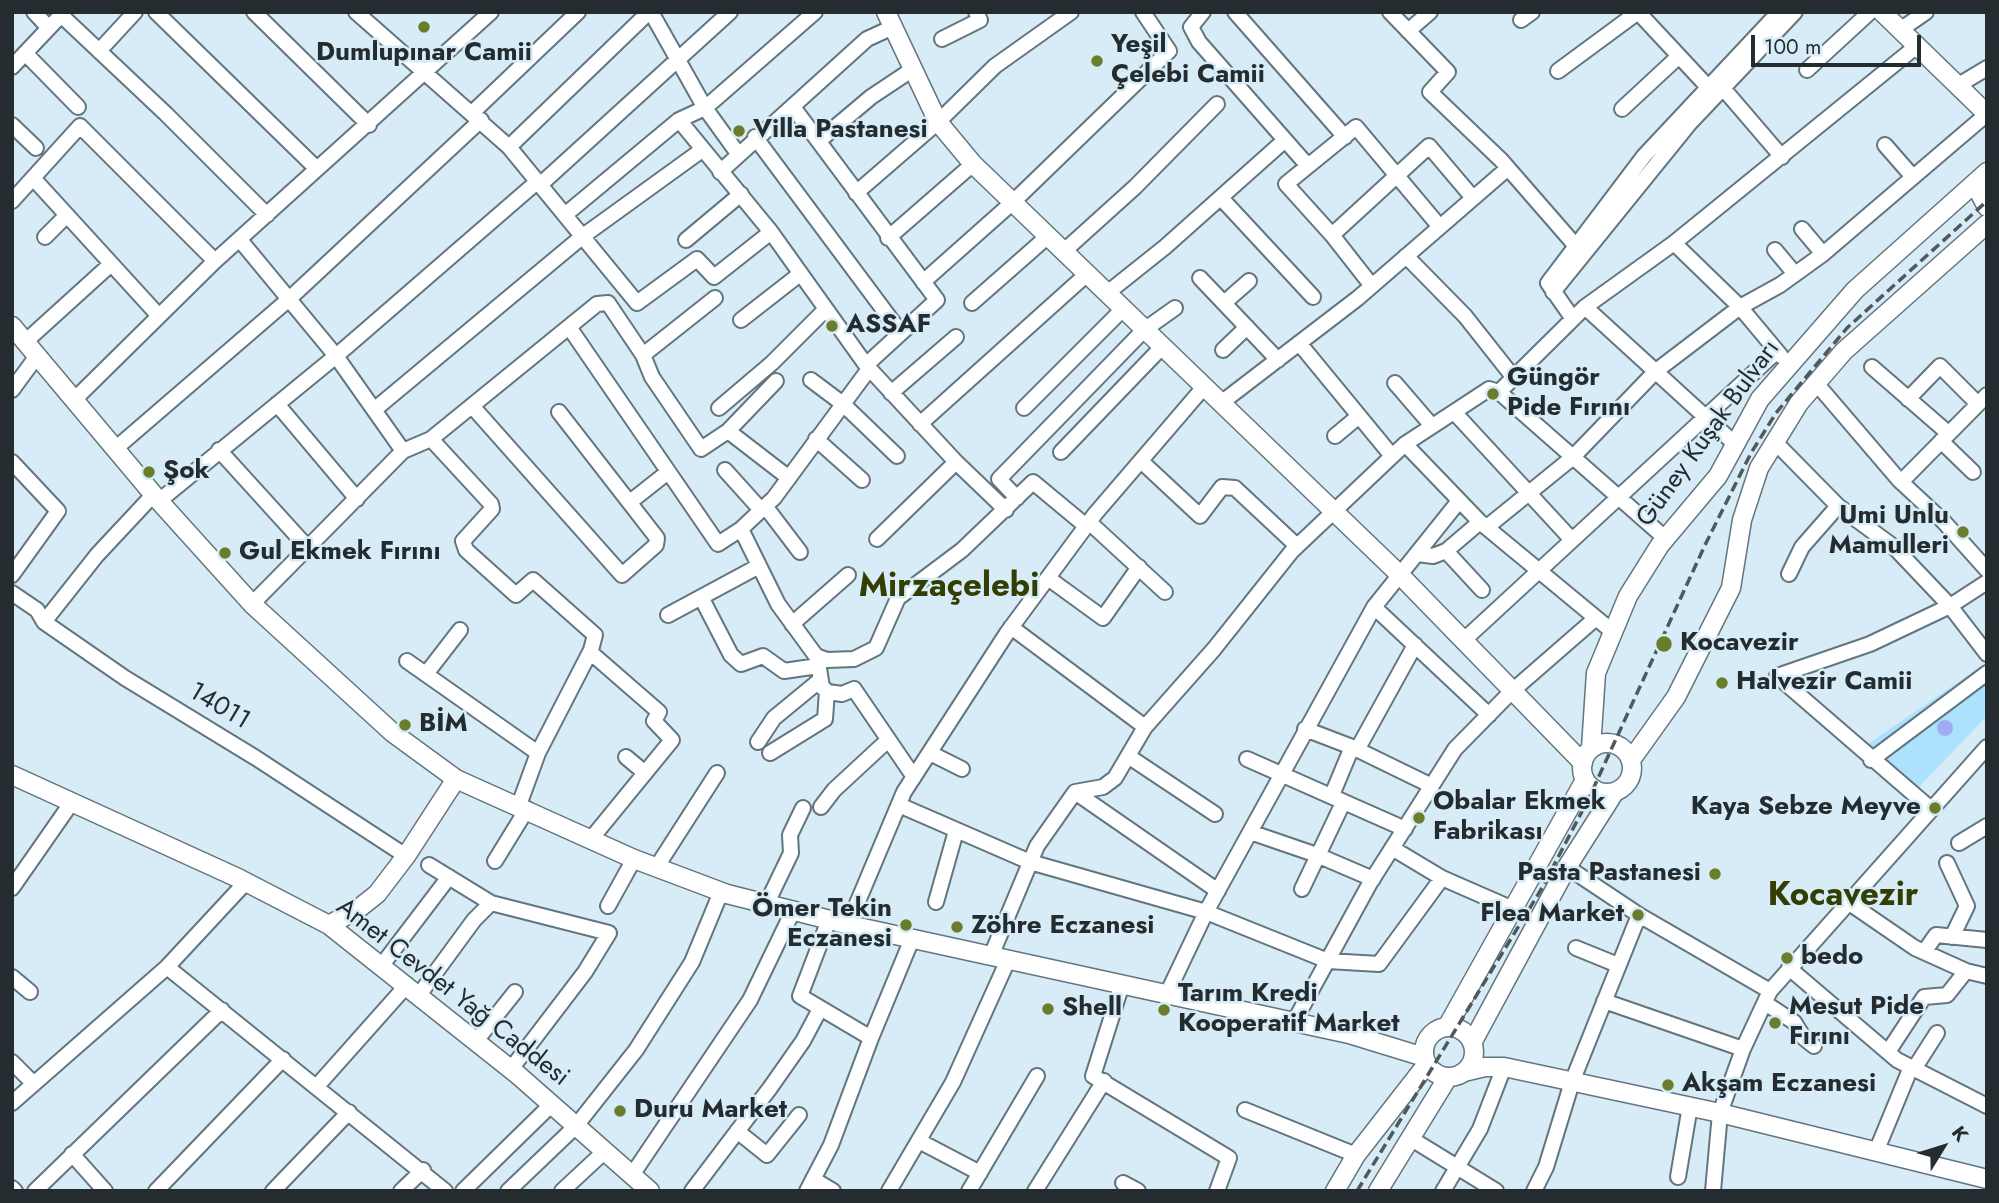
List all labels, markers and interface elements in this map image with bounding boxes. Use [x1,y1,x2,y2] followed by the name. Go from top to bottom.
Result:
[416,19,432,35] marker: Dumlupınar Camii
[1754,21,1924,65] scale bar
[1111,30,1265,92] place label: Yeşil Çelebi Camii
[1764,32,1821,62] text: 100 m
[316,38,532,70] place label: Dumlupınar Camii
[1089,53,1105,69] marker: Yeşil Çelebi Camii
[753,115,928,147] place label: Villa Pastanesi
[731,123,747,139] marker: Villa Pastanesi
[846,310,931,342] place label: ASSAF
[824,318,840,334] marker: ASSAF
[1631,335,1787,533] street label: Güney Kuşak Bulvarı
[1507,363,1630,424] place label: Güngör Pide Fırını
[1485,386,1501,402] marker: Güngör Pide Fırını
[163,456,210,488] place label: Şok
[141,464,157,480] marker: Şok
[1829,501,1949,562] place label: Umi Unlu Mamulleri
[1955,524,1971,540] marker: Umi Unlu Mamulleri
[239,537,441,569] place label: Gul Ekmek Fırını
[217,545,233,561] marker: Gul Ekmek Fırını
[859,568,1039,608] district label: Mirzaçelebi
[1680,628,1799,660] place label: Kocavezir
[1654,634,1674,654] marker: Kocavezir
[1736,667,1912,699] place label: Halvezir Camii
[1714,675,1730,691] marker: Halvezir Camii
[183,677,255,737] street label: 14011
[419,709,468,741] place label: BİM
[397,717,413,733] marker: BİM
[1433,787,1606,848] place label: Obalar Ekmek Fabrikası
[1691,792,1921,824] place label: Kaya Sebze Meyve
[1927,800,1943,816] marker: Kaya Sebze Meyve
[1411,810,1427,826] marker: Obalar Ekmek Fabrikası
[1517,858,1701,890] place label: Pasta Pastanesi
[1707,866,1723,882] marker: Pasta Pastanesi
[1768,877,1918,917] district label: Kocavezir
[329,892,575,1094] street label: Amet Cevdet Yağ Caddesi
[752,894,892,956] place label: Ömer Tekin Eczanesi
[1480,899,1624,931] place label: Flea Market
[1630,907,1646,923] marker: Flea Market
[971,911,1154,943] place label: Zöhre Eczanesi
[898,917,914,933] marker: Ömer Tekin Eczanesi
[949,919,965,935] marker: Zöhre Eczanesi
[1801,942,1863,974] place label: bedo
[1779,950,1795,966] marker: bedo
[1178,979,1400,1040] place label: Tarım Kredi Kooperatif Market
[1789,992,1924,1054] place label: Mesut Pide Fırını
[1062,993,1122,1025] place label: Shell
[1040,1001,1056,1017] marker: Shell
[1156,1002,1172,1018] marker: Tarım Kredi Kooperatif Market
[1767,1015,1783,1031] marker: Mesut Pide Fırını
[1682,1069,1876,1101] place label: Akşam Eczanesi
[1660,1077,1676,1093] marker: Akşam Eczanesi
[634,1095,787,1127] place label: Duru Market
[612,1103,628,1119] marker: Duru Market
[1908,1112,1978,1182] north arrow
[1945,1120,1975,1147] text: K

